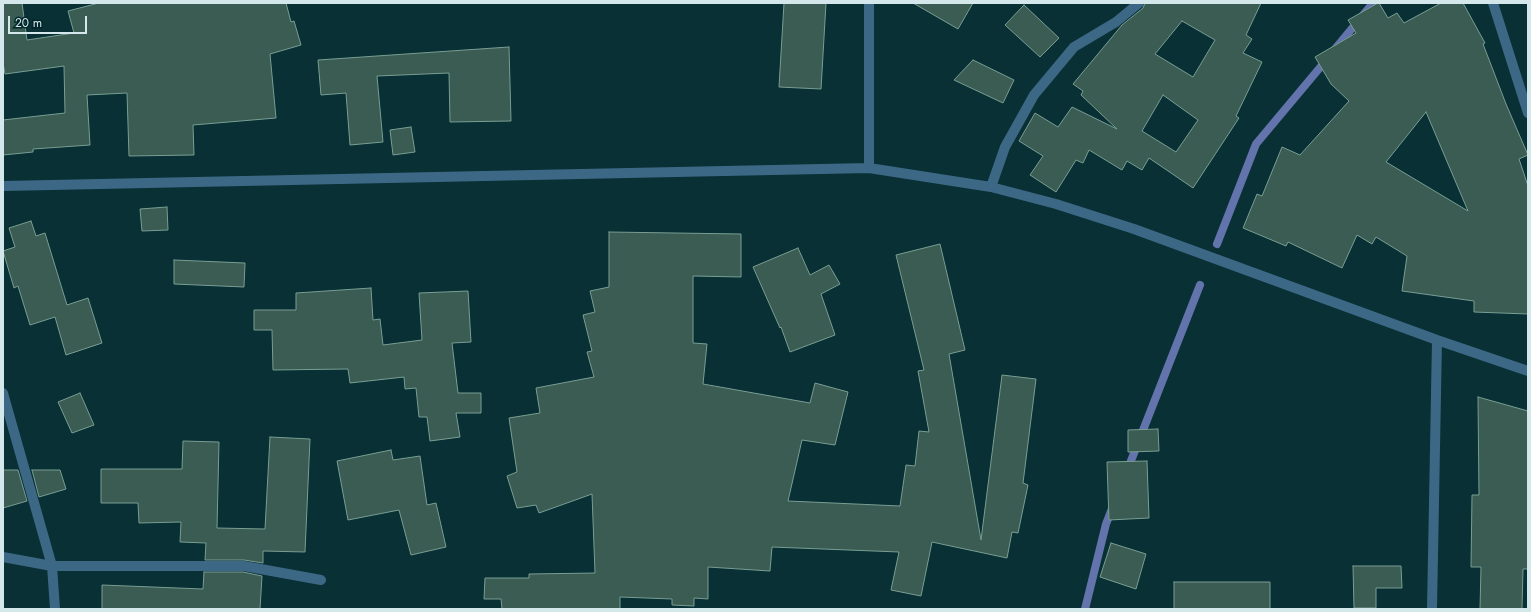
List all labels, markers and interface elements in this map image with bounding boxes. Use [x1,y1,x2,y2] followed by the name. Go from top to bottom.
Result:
[10,8,89,34] scale bar
[15,14,42,32] text: 20 m

